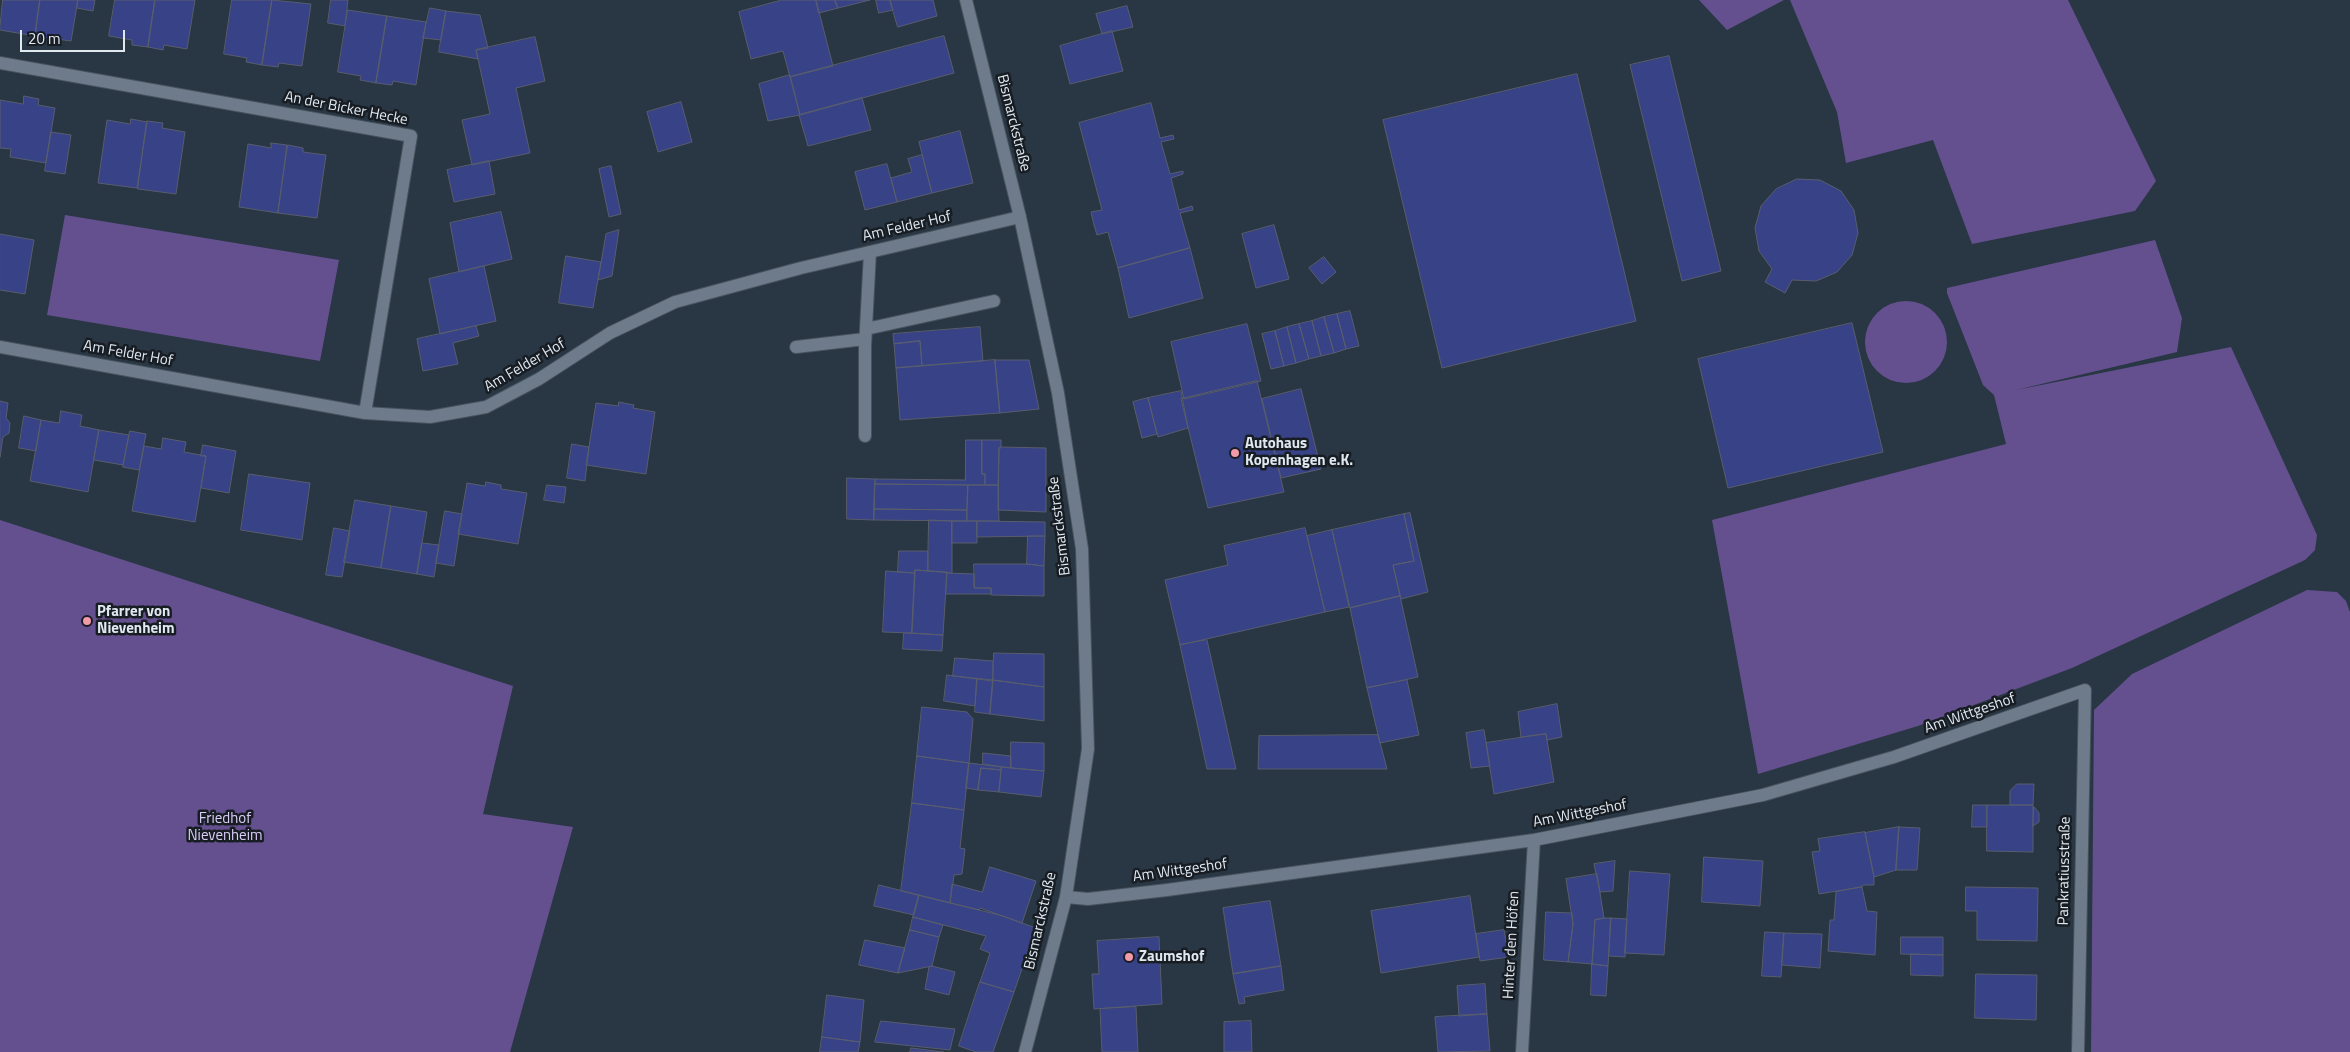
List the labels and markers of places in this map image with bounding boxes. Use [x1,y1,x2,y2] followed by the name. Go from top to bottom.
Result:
[1245,435,1353,470] place label: Autohaus Kopenhagen e.K.
[1229,447,1241,459] marker: Autohaus Kopenhagen e.K.
[97,603,175,638] place label: Pfarrer von Nievenheim
[81,615,93,627] marker: Pfarrer von Nievenheim
[1139,948,1204,966] place label: Zaumshof
[1123,951,1135,963] marker: Zaumshof

